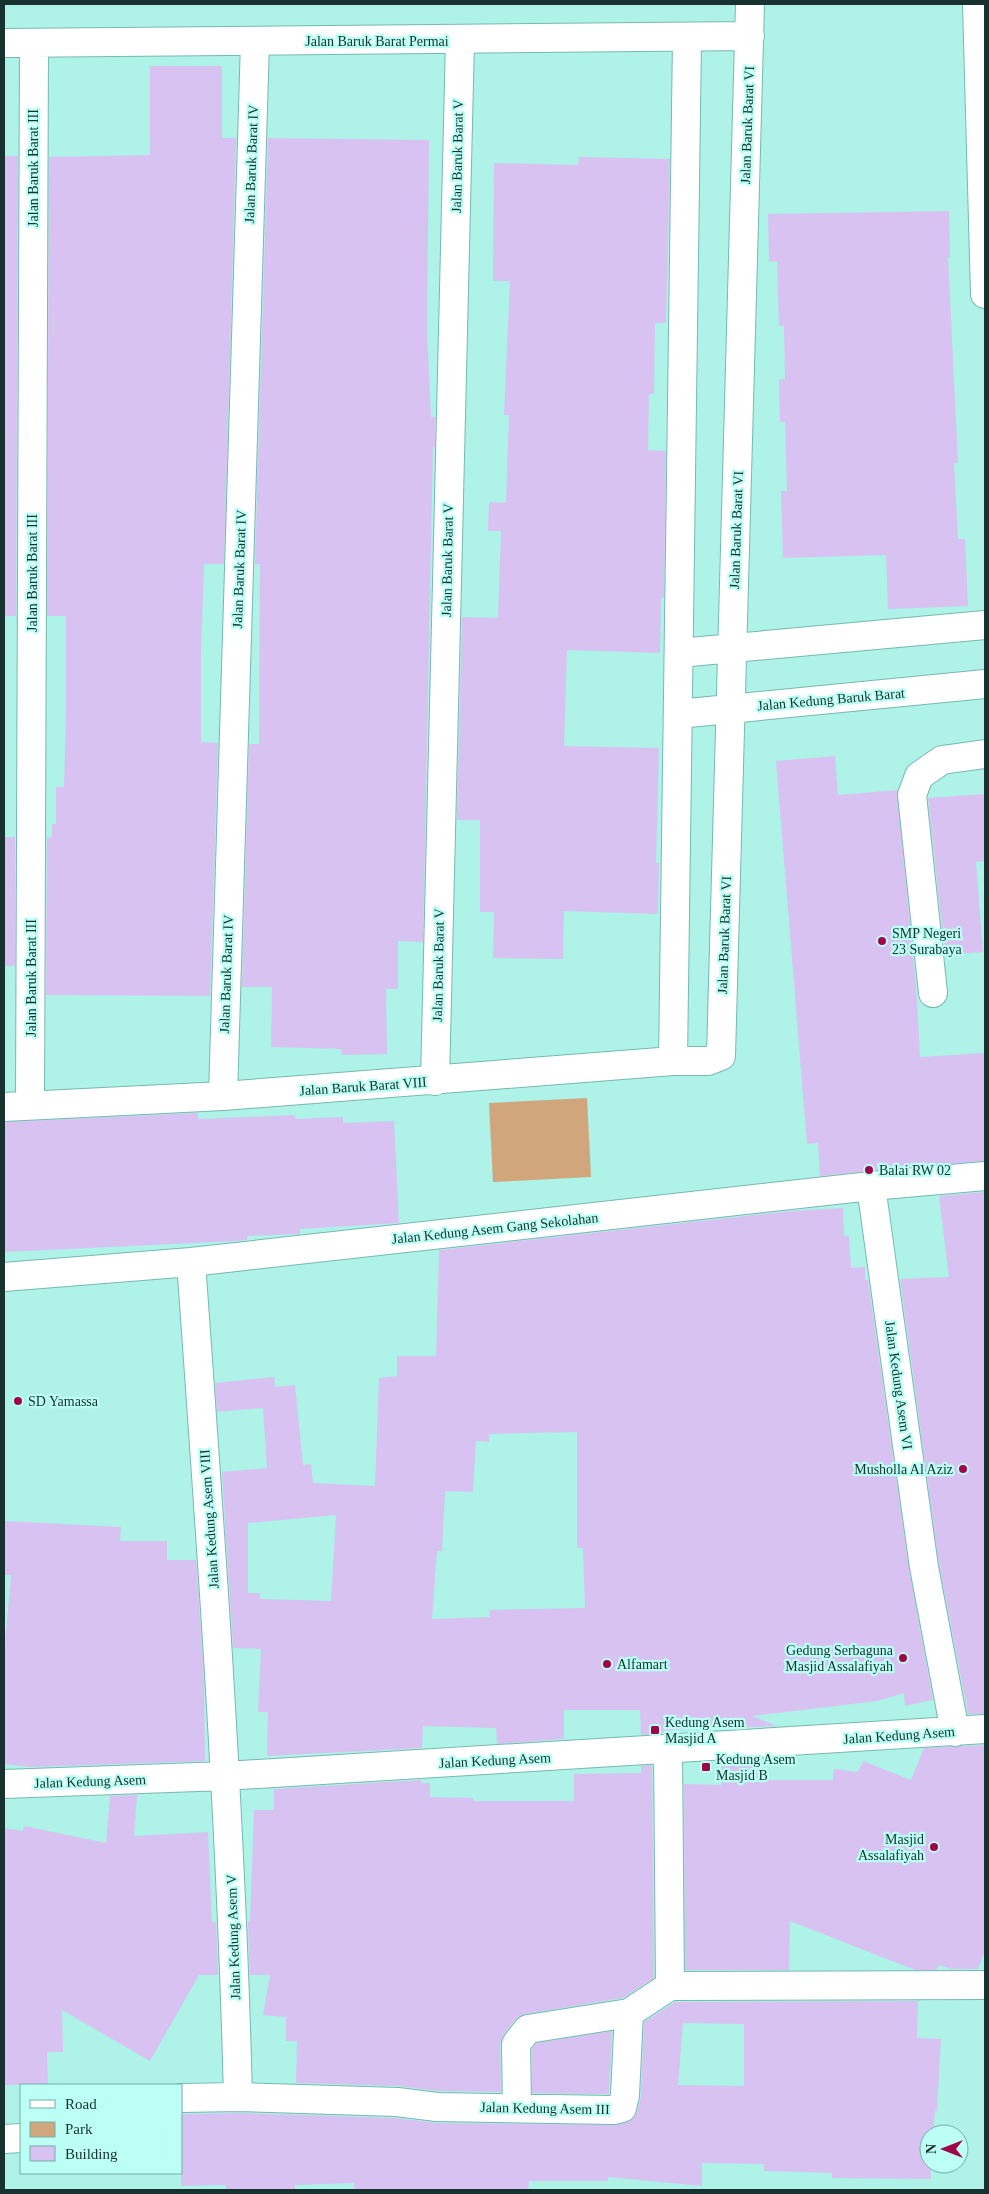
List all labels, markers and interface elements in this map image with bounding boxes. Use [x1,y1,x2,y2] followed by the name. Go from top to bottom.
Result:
[305,34,449,49] street label: Jalan Baruk Barat Permai
[738,65,757,184] street label: Jalan Baruk Barat VI
[449,99,466,213] street label: Jalan Baruk Barat V
[242,105,261,224] street label: Jalan Baruk Barat IV
[26,109,41,227] street label: Jalan Baruk Barat III
[727,470,746,589] street label: Jalan Baruk Barat VI
[439,503,456,617] street label: Jalan Baruk Barat V
[230,510,249,629] street label: Jalan Baruk Barat IV
[25,514,40,632] street label: Jalan Baruk Barat III
[757,686,906,713] street label: Jalan Kedung Baruk Barat
[715,875,734,994] street label: Jalan Baruk Barat VI
[430,908,447,1022] street label: Jalan Baruk Barat V
[217,915,236,1034] street label: Jalan Baruk Barat IV
[24,919,39,1037] street label: Jalan Baruk Barat III
[892,926,962,957] place label: SMP Negeri 23 Surabaya
[876,935,888,947] marker: SMP Negeri 23 Surabaya
[299,1075,428,1098] street label: Jalan Baruk Barat VIII
[879,1163,951,1178] place label: Balai RW 02
[863,1164,875,1176] marker: Balai RW 02
[391,1210,599,1247] street label: Jalan Kedung Asem Gang Sekolahan
[882,1320,915,1451] street label: Jalan Kedung Asem VI
[28,1394,99,1409] place label: SD Yamassa
[12,1395,24,1407] marker: SD Yamassa
[197,1449,222,1589] street label: Jalan Kedung Asem VIII
[854,1462,953,1477] place label: Musholla Al Aziz
[957,1463,969,1475] marker: Musholla Al Aziz
[785,1643,894,1674] place label: Gedung Serbaguna Masjid Assalafiyah
[897,1652,909,1664] marker: Gedung Serbaguna Masjid Assalafiyah
[617,1657,668,1672] place label: Alfamart
[601,1658,613,1670] marker: Alfamart
[665,1715,745,1746] place label: Kedung Asem Masjid A
[649,1724,661,1736] marker: Kedung Asem Masjid A
[843,1724,956,1747] street label: Jalan Kedung Asem
[439,1750,551,1771] street label: Jalan Kedung Asem
[716,1752,796,1783] place label: Kedung Asem Masjid B
[700,1761,712,1773] marker: Kedung Asem Masjid B
[34,1772,146,1791] street label: Jalan Kedung Asem
[858,1832,924,1863] place label: Masjid Assalafiyah
[928,1841,940,1853] marker: Masjid Assalafiyah
[224,1874,243,2000] street label: Jalan Kedung Asem V
[20,2084,182,2174] legend
[65,2096,97,2112] text: Road
[480,2100,610,2117] street label: Jalan Kedung Asem III
[65,2121,93,2137] text: Park
[919,2124,969,2174] north arrow
[924,2144,939,2154] text: N
[65,2146,118,2162] text: Building

